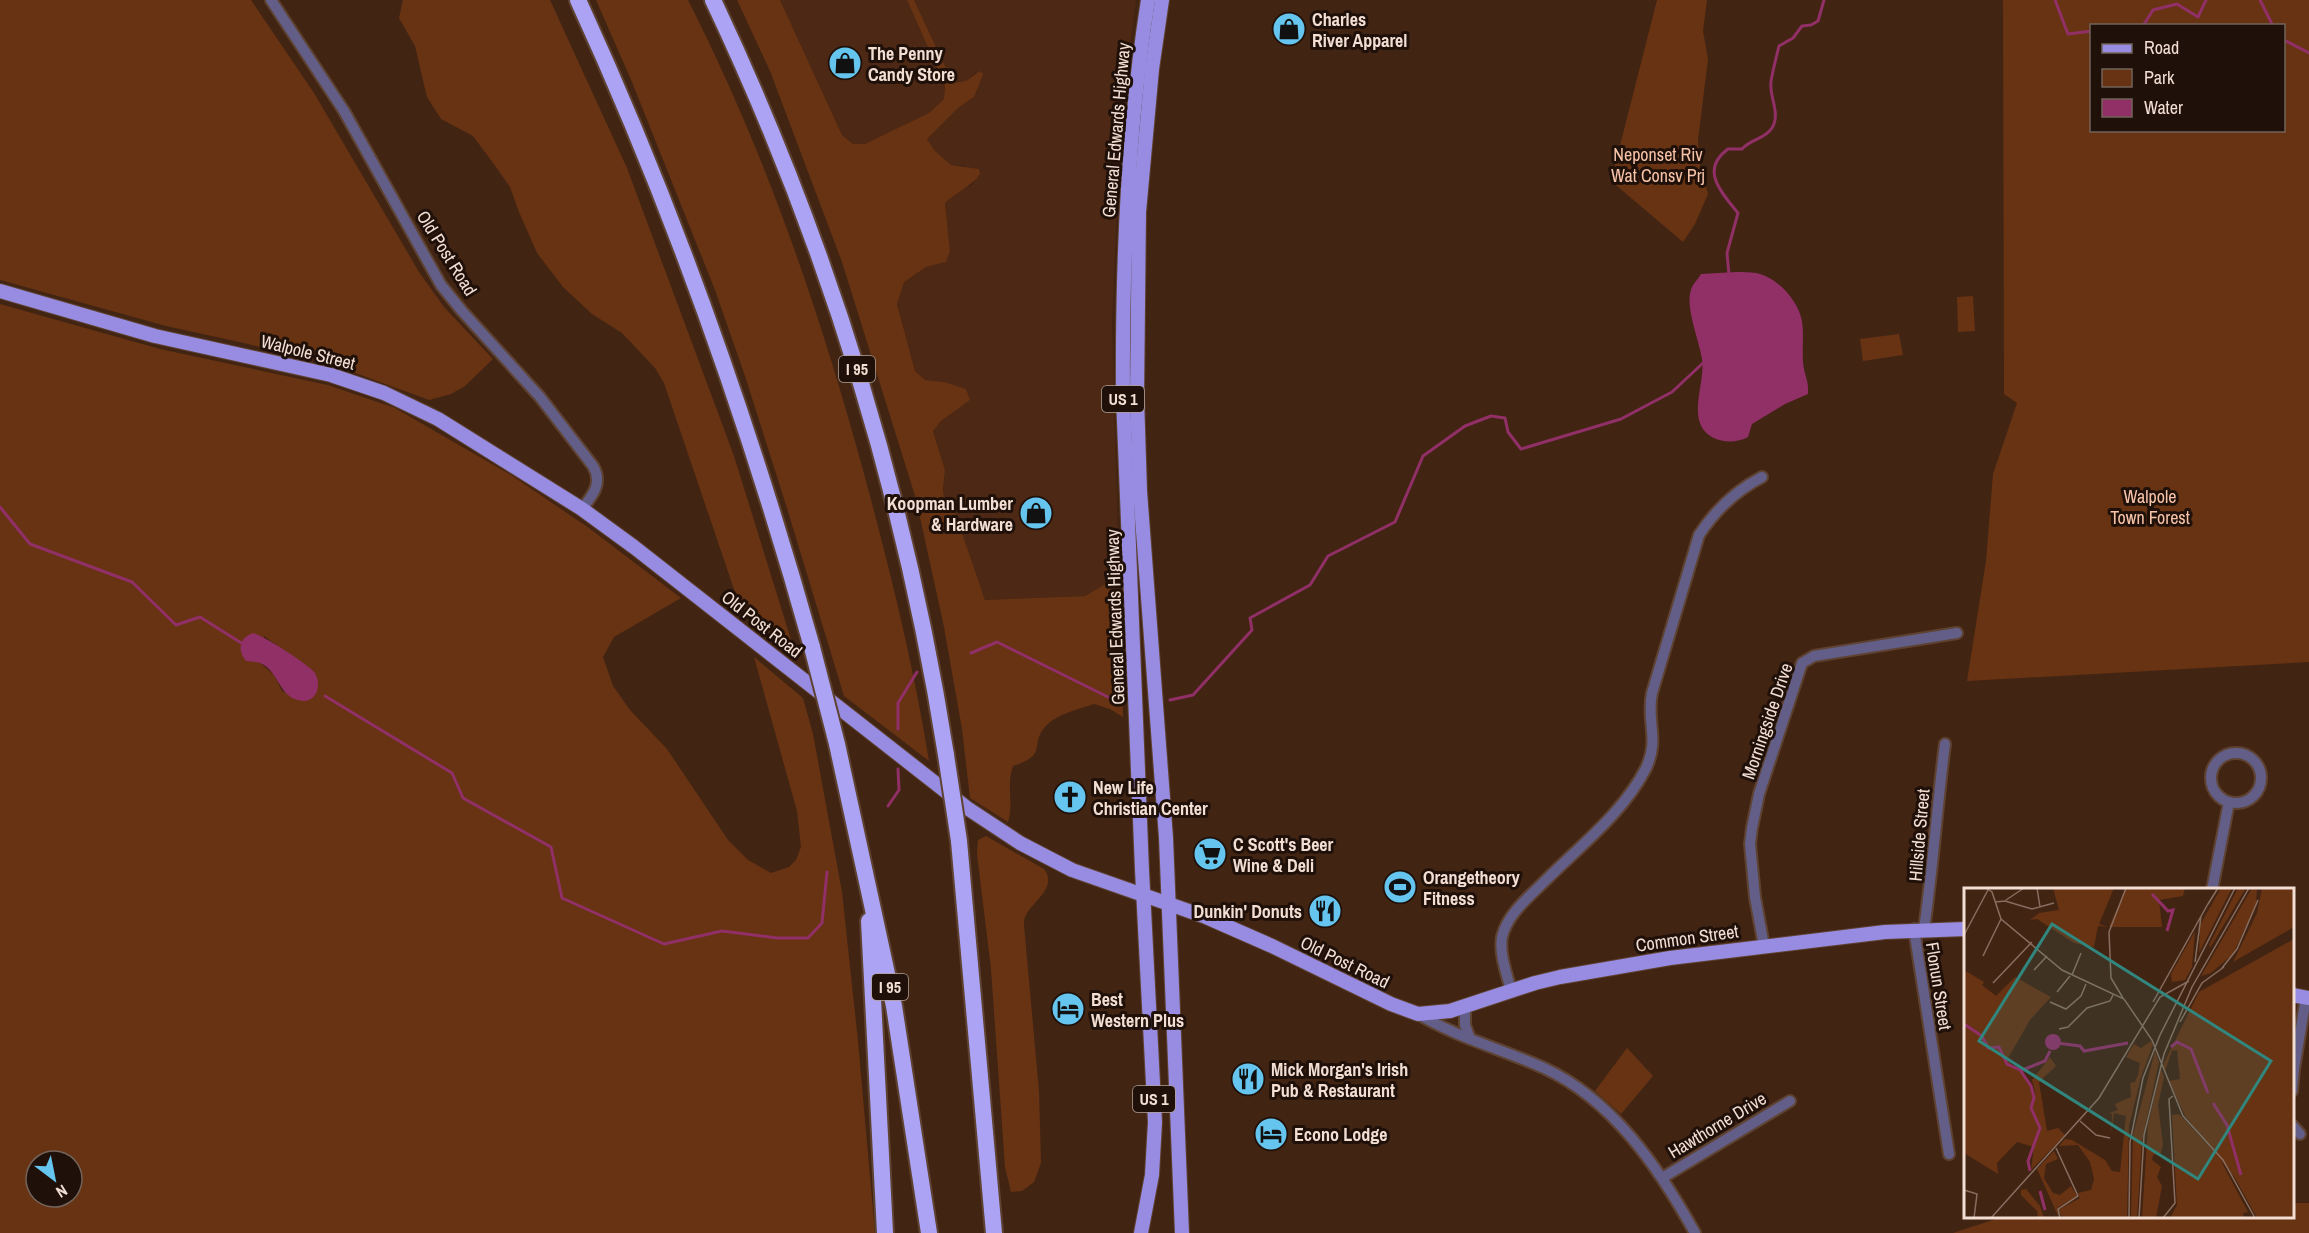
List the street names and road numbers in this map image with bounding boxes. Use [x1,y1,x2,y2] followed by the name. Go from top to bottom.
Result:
[1096,41,1136,219] street label: General Edwards Highway
[411,206,483,300] street label: Old Post Road
[258,328,358,376] street label: Walpole Street
[839,356,875,382] road number: I 95
[1102,386,1144,412] road number: US 1
[1099,528,1131,705] street label: General Edwards Highway
[716,585,808,663] street label: Old Post Road
[1735,660,1799,782] street label: Morningside Drive
[1903,788,1935,882] street label: Hillside Street
[1634,918,1740,958] street label: Common Street
[1296,930,1394,994] street label: Old Post Road
[1920,940,1958,1032] street label: Flonun Street
[872,974,908,1000] road number: I 95
[1133,1086,1175,1112] road number: US 1
[1663,1086,1771,1164] street label: Hawthorne Drive

